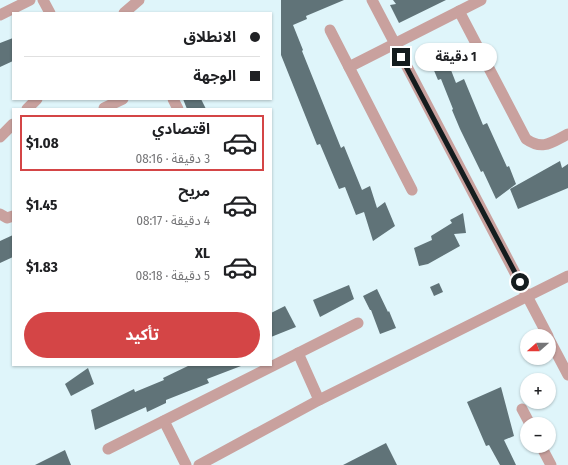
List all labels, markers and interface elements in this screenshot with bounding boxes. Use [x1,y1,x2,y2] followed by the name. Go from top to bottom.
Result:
[184,28,236,46] text: الانطلاق
[415,43,497,71] callout: 1 دقيقة
[392,48,410,66] route end
[436,49,476,64] text: 1 دقيقة
[193,67,236,85] text: الوجهة
[152,120,210,138] text: اقتصادي
[222,125,258,161] icon: car
[26,134,59,152] text: $1.08
[136,151,210,166] text: 3 دقيقة · 08:16
[178,182,210,200] text: مريح
[222,187,258,223] icon: car
[26,196,57,214] text: $1.45
[136,213,210,228] text: 4 دقيقة · 08:17
[195,244,210,262] text: XL
[222,249,258,285] icon: car
[26,258,58,276] text: $1.83
[135,268,210,283] text: 5 دقيقة · 08:18
[511,273,529,291] route start
[24,312,260,358] button: تأكيد
[520,329,556,365] north arrow
[520,329,556,453] map controls
[520,373,556,409] button: +
[520,417,556,453] button: −

